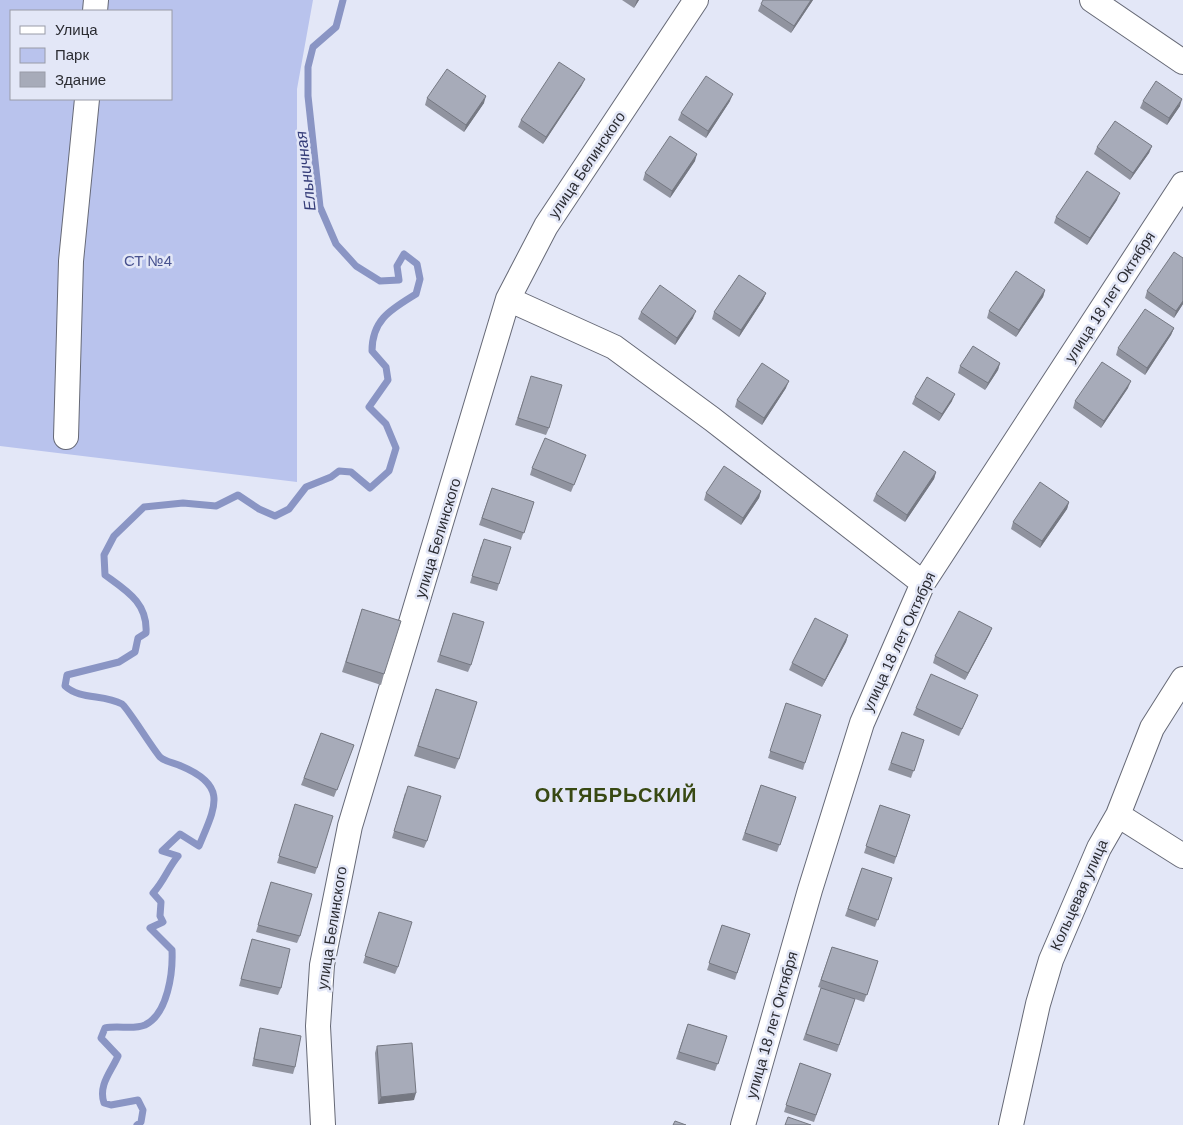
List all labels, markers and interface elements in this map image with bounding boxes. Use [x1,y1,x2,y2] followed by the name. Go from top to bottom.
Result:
[10,10,172,100] legend
[55,21,98,38] text: Улица
[55,46,89,63] text: Парк
[55,71,106,88] text: Здание
[545,108,628,221] street label: улица Белинского
[292,130,319,212] water label: Ельничная
[1061,228,1158,365] street label: улица 18 лет Октября
[124,252,172,269] park label: СТ №4
[411,476,464,600] street label: улица Белинского
[859,569,938,714] street label: улица 18 лет Октября
[535,783,697,806] district label: ОКТЯБРЬСКИЙ
[1046,836,1111,953] street label: Кольцевая улица
[313,865,350,991] street label: улица Белинского
[742,949,801,1100] street label: улица 18 лет Октября

